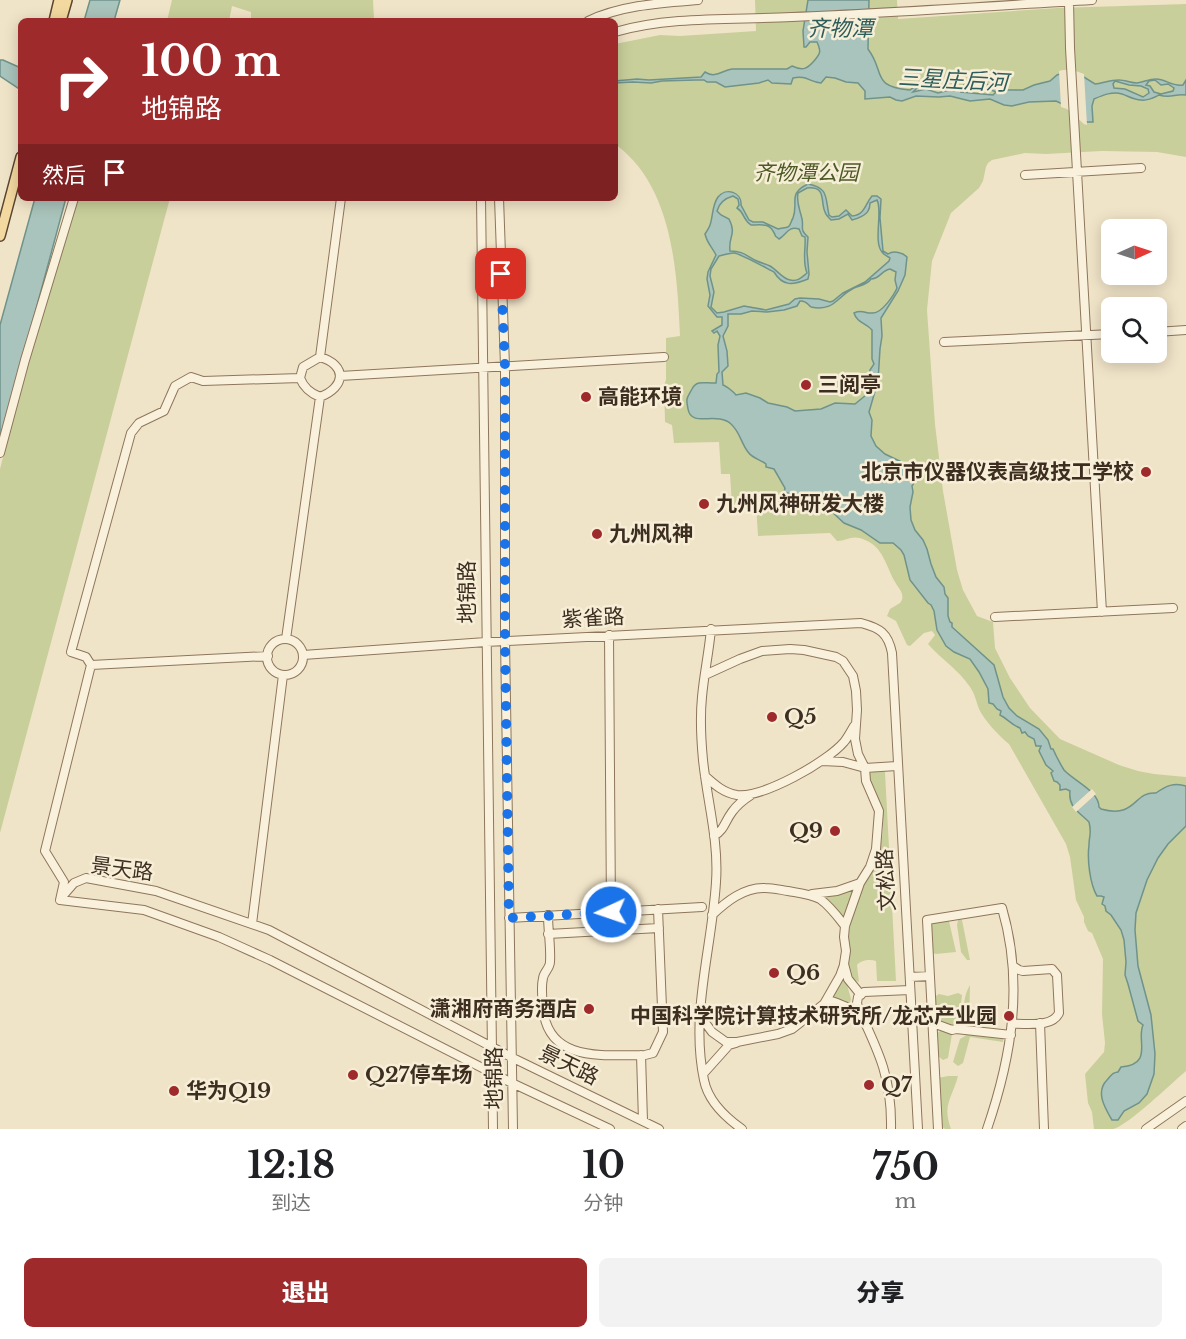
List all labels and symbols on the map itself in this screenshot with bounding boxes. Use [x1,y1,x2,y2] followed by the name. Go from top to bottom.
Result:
[807,15,877,42] water label: 齐物潭
[897,64,1013,97] water label: 三星庄后河
[754,160,861,186] park label: 齐物潭公园
[1101,219,1167,285] north arrow
[475,248,526,299] pin
[818,372,881,398] place label: 三阅亭
[799,378,813,392] marker: 三阅亭
[598,384,682,410] place label: 高能环境
[579,390,593,404] marker: 高能环境
[861,459,1134,485] place label: 北京市仪器仪表高级技工学校
[1139,465,1153,479] marker: 北京市仪器仪表高级技工学校
[716,491,884,517] place label: 九州风神研发大楼
[697,497,711,511] marker: 九州风神研发大楼
[609,521,693,547] place label: 九州风神
[590,527,604,541] marker: 九州风神
[454,561,480,624] street label: 地锦路
[561,603,625,633] street label: 紫雀路
[784,704,816,730] place label: Q5
[765,710,779,724] marker: Q5
[789,818,823,844] place label: Q9
[828,824,842,838] marker: Q9
[871,848,901,912] street label: 文松路
[89,852,155,886] street label: 景天路
[579,880,643,944] position arrow
[786,960,820,986] place label: Q6
[767,966,781,980] marker: Q6
[430,996,577,1022] place label: 潇湘府商务酒店
[582,1002,596,1016] marker: 潇湘府商务酒店
[630,1003,997,1029] place label: 中国科学院计算技术研究所/龙芯产业园
[1002,1009,1016,1023] marker: 中国科学院计算技术研究所/龙芯产业园
[535,1040,603,1090] street label: 景天路
[481,1047,507,1110] street label: 地锦路
[365,1062,472,1088] place label: Q27停车场
[346,1068,360,1082] marker: Q27停车场
[881,1072,913,1098] place label: Q7
[186,1078,271,1104] place label: 华为Q19
[862,1078,876,1092] marker: Q7
[167,1084,181,1098] marker: 华为Q19

